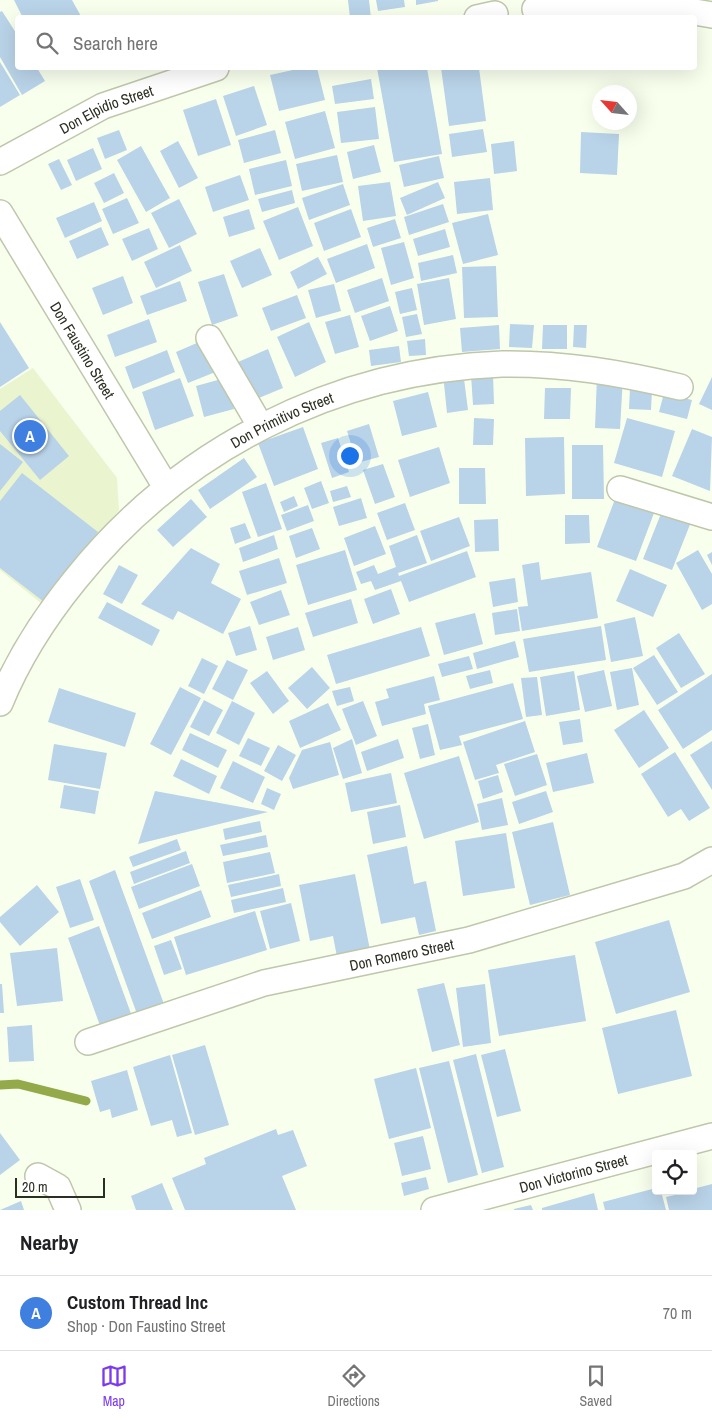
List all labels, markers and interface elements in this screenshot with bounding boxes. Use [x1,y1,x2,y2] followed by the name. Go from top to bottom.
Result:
[15,15,697,70] search box
[33,29,61,57] icon: search
[73,30,158,56] text: Search here
[55,79,156,138] street label: Don Elpidio Street
[592,85,637,130] north arrow
[46,298,121,403] street label: Don Faustino Street
[226,386,336,453] street label: Don Primitivo Street
[14,417,46,455] pin: A
[337,443,363,469] your location
[347,933,456,975] street label: Don Romero Street
[517,1148,630,1197] street label: Don Victorino Street
[652,1150,697,1195] map controls
[652,1150,697,1195] button: locate
[15,1175,105,1198] scale bar
[22,1178,48,1196] text: 20 m
[20,1228,78,1257] text: Nearby
[67,1289,208,1315] text: Custom Thread Inc
[31,1302,41,1324] text: A
[663,1302,692,1324] text: 70 m
[67,1315,225,1337] text: Shop · Don Faustino Street
[100,1362,128,1410] tab: Map
[328,1362,380,1410] tab: Directions
[580,1362,612,1410] tab: Saved

